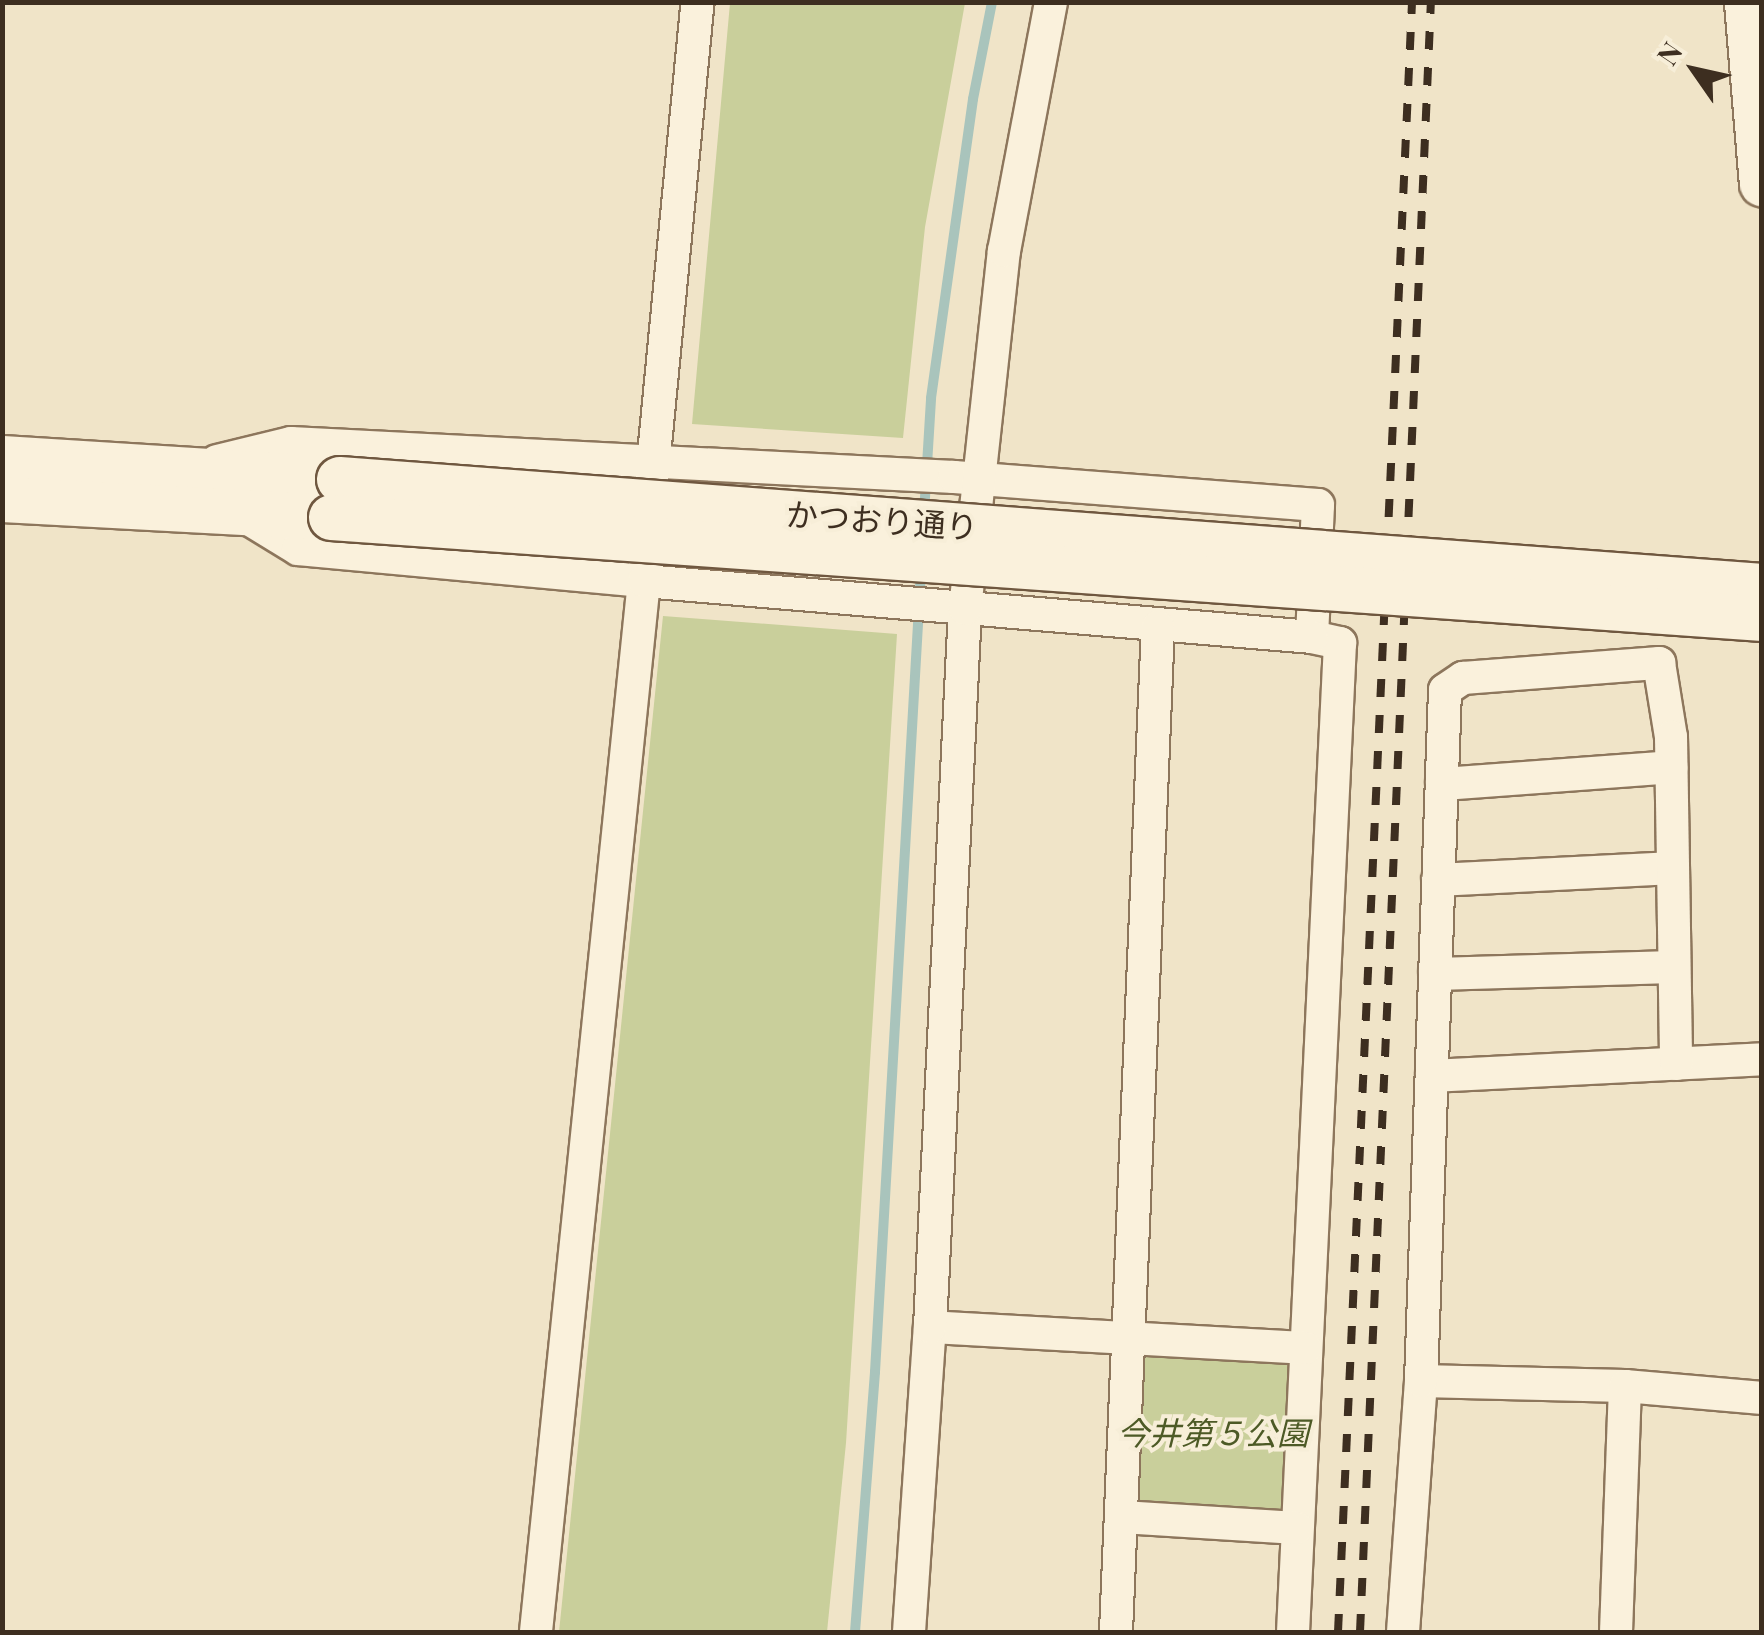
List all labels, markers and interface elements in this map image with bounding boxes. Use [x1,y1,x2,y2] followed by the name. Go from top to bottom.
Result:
[1644,20,1744,120] north arrow
[1648,34,1690,72] text: N
[785,494,979,546] street label: かつおり通り
[1117,1413,1309,1451] park label: 今井第５公園

